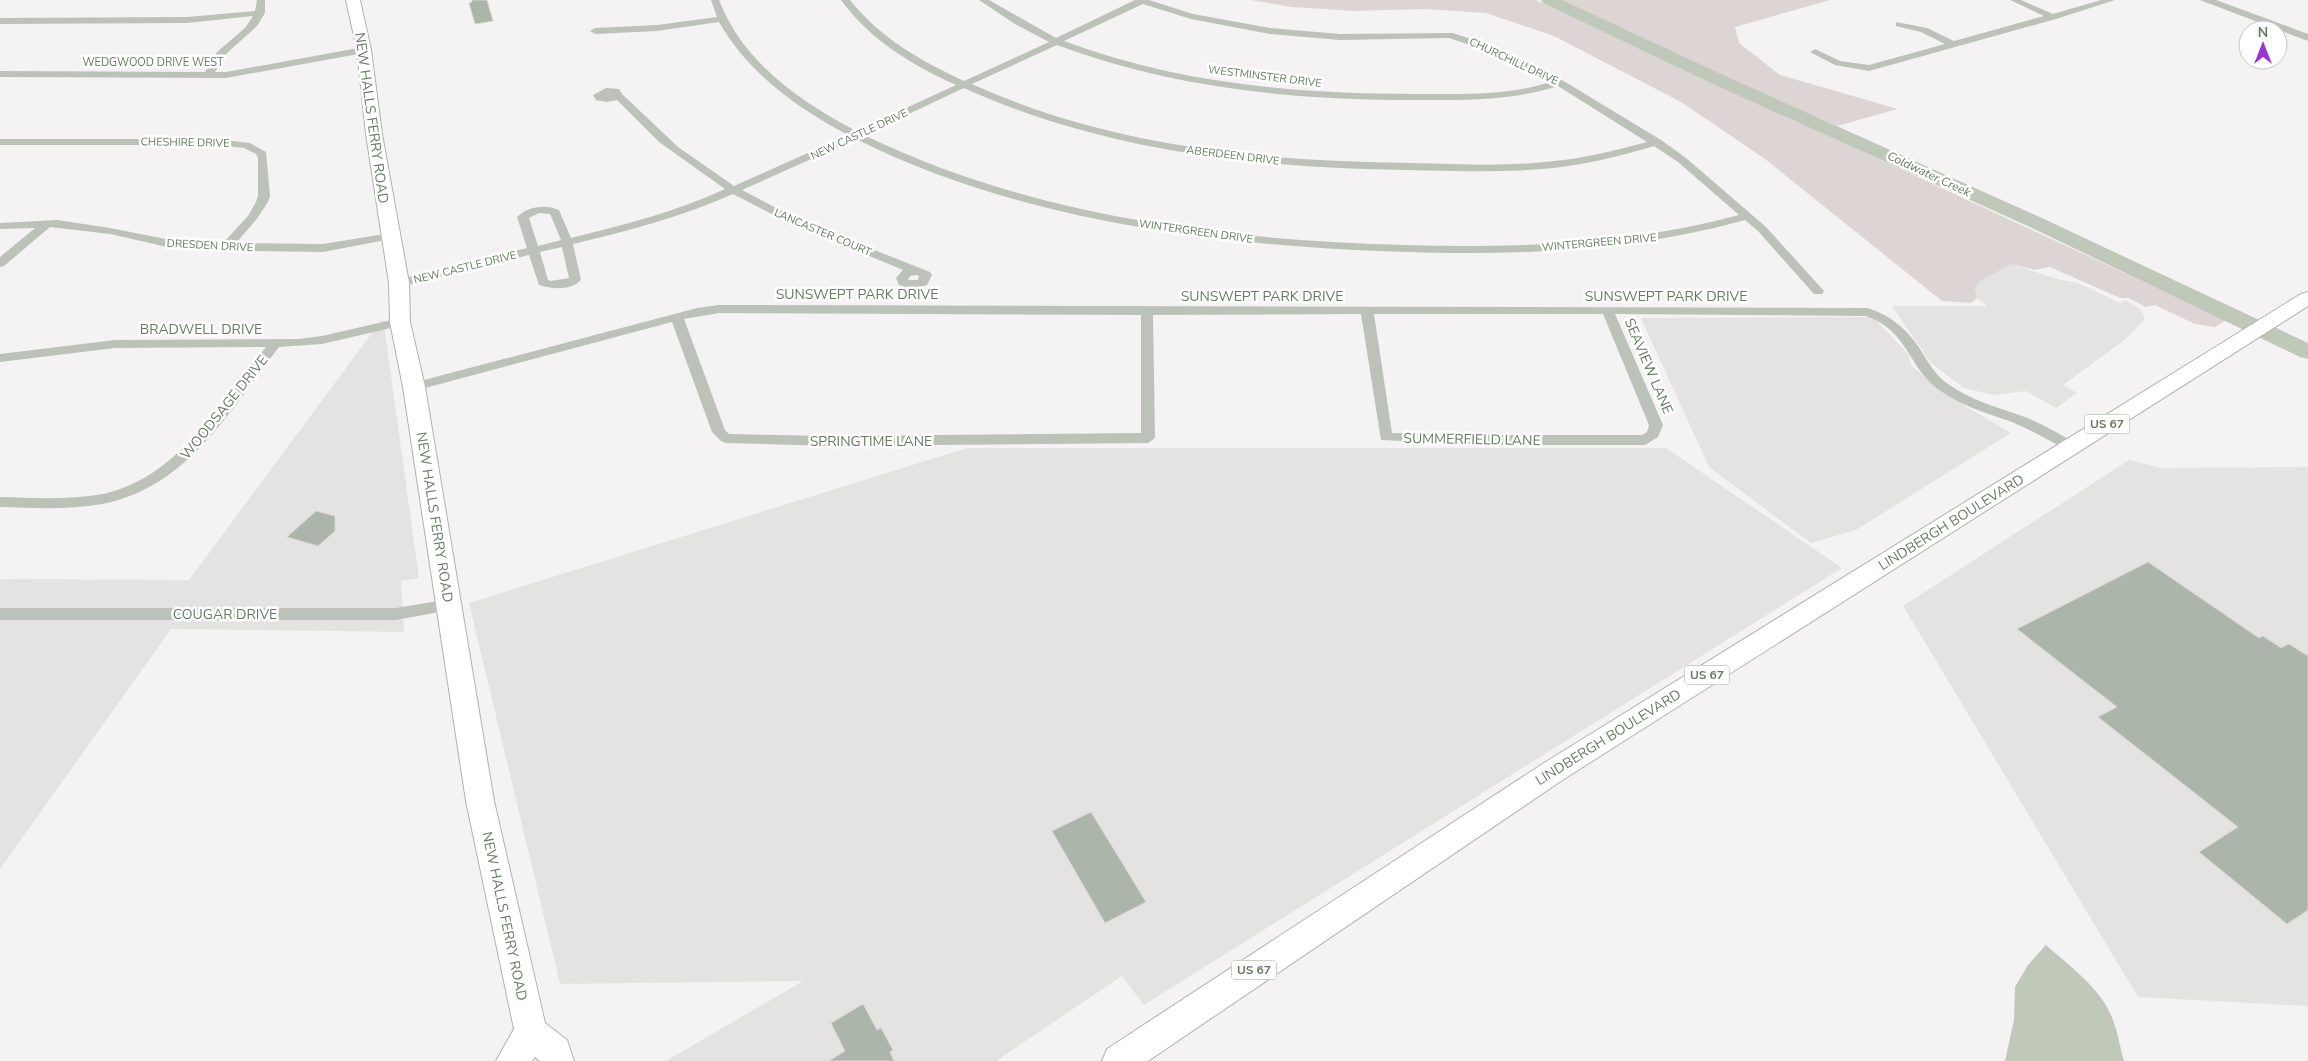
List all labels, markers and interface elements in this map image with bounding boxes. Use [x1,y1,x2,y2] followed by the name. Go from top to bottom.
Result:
[2238,20,2288,70] north arrow
[2258,23,2268,42] text: N
[350,31,393,205] street label: NEW HALLS FERRY ROAD
[1467,34,1561,89] street label: CHURCHILL DRIVE
[82,55,224,70] street label: WEDGWOOD DRIVE WEST
[1207,62,1323,91] street label: WESTMINSTER DRIVE
[808,105,910,164] street label: NEW CASTLE DRIVE
[140,134,230,151] street label: CHESHIRE DRIVE
[1186,142,1280,169] street label: ABERDEEN DRIVE
[1885,148,1974,201] water label: Coldwater Creek
[772,205,874,260] street label: LANCASTER COURT
[1138,216,1254,247] street label: WINTERGREEN DRIVE
[1541,230,1657,255] street label: WINTERGREEN DRIVE
[166,236,254,255] street label: DRESDEN DRIVE
[412,247,518,288] street label: NEW CASTLE DRIVE
[776,285,938,304] street label: SUNSWEPT PARK DRIVE
[1181,287,1343,306] street label: SUNSWEPT PARK DRIVE
[1585,287,1747,306] street label: SUNSWEPT PARK DRIVE
[1620,315,1677,417] street label: SEAVIEW LANE
[140,320,262,339] street label: BRADWELL DRIVE
[176,351,272,463] street label: WOODSAGE DRIVE
[2084,414,2130,434] road number: US 67
[1403,429,1541,450] street label: SUMMERFIELD LANE
[412,430,457,604] street label: NEW HALLS FERRY ROAD
[810,432,932,451] street label: SPRINGTIME LANE
[1875,470,2028,575] street label: LINDBERGH BOULEVARD
[173,605,277,624] street label: COUGAR DRIVE
[1684,666,1730,684] road number: US 67
[1532,685,1685,790] street label: LINDBERGH BOULEVARD
[477,830,532,1002] street label: NEW HALLS FERRY ROAD
[1232,960,1276,980] road number: US 67

